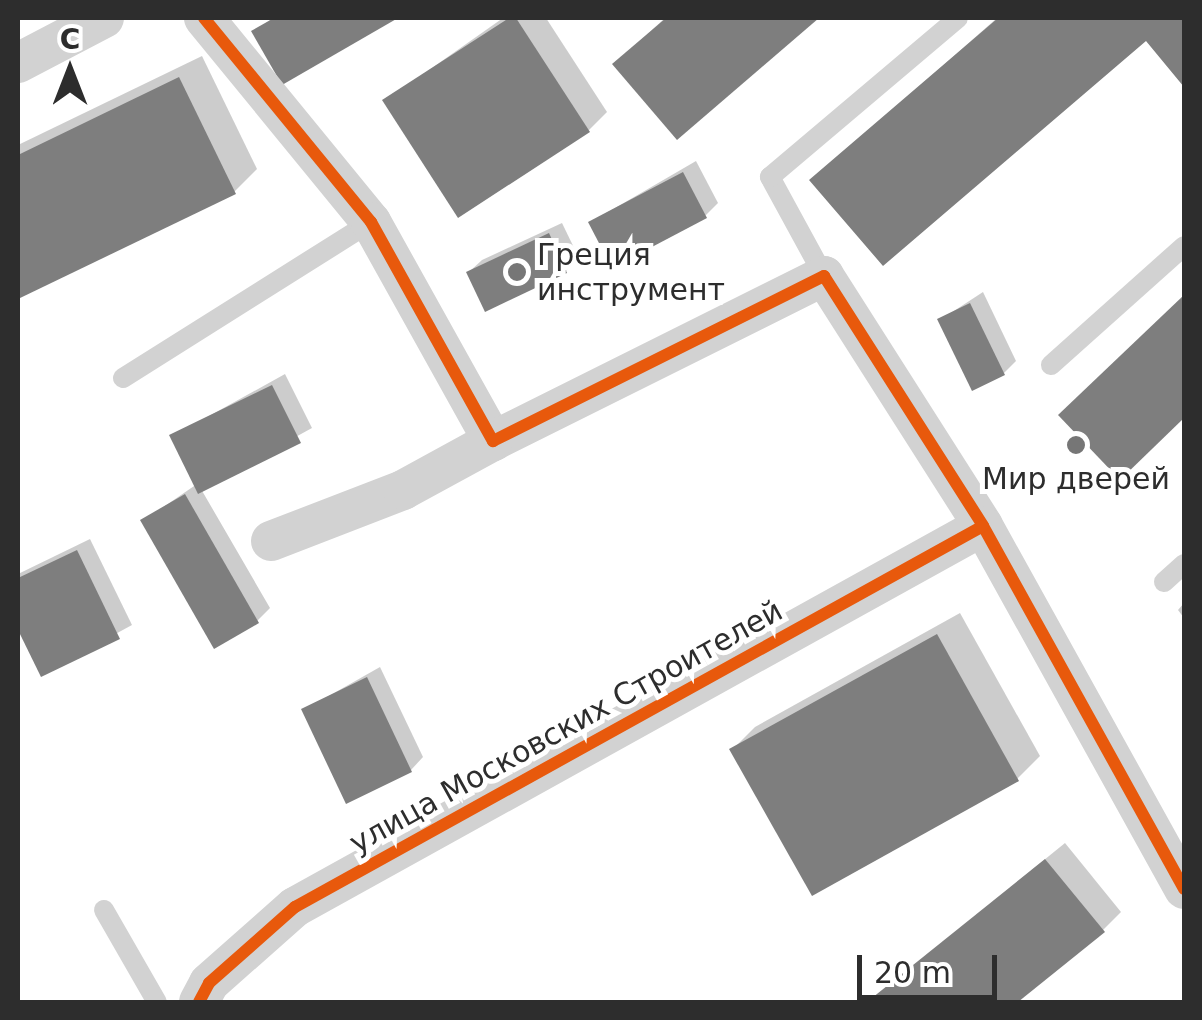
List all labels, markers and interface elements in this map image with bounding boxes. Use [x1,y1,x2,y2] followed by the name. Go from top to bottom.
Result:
[20,20,120,120] north arrow
[60,23,80,56] text: С
[537,237,725,308] place label: Греция инструмент
[506,261,528,283] marker: Греция инструмент
[1065,434,1087,456] marker: Мир дверей
[982,461,1170,497] place label: Мир дверей
[343,593,789,861] street label: улица Московских Строителей
[862,935,1002,997] scale bar
[874,955,951,990] text: 20 m

